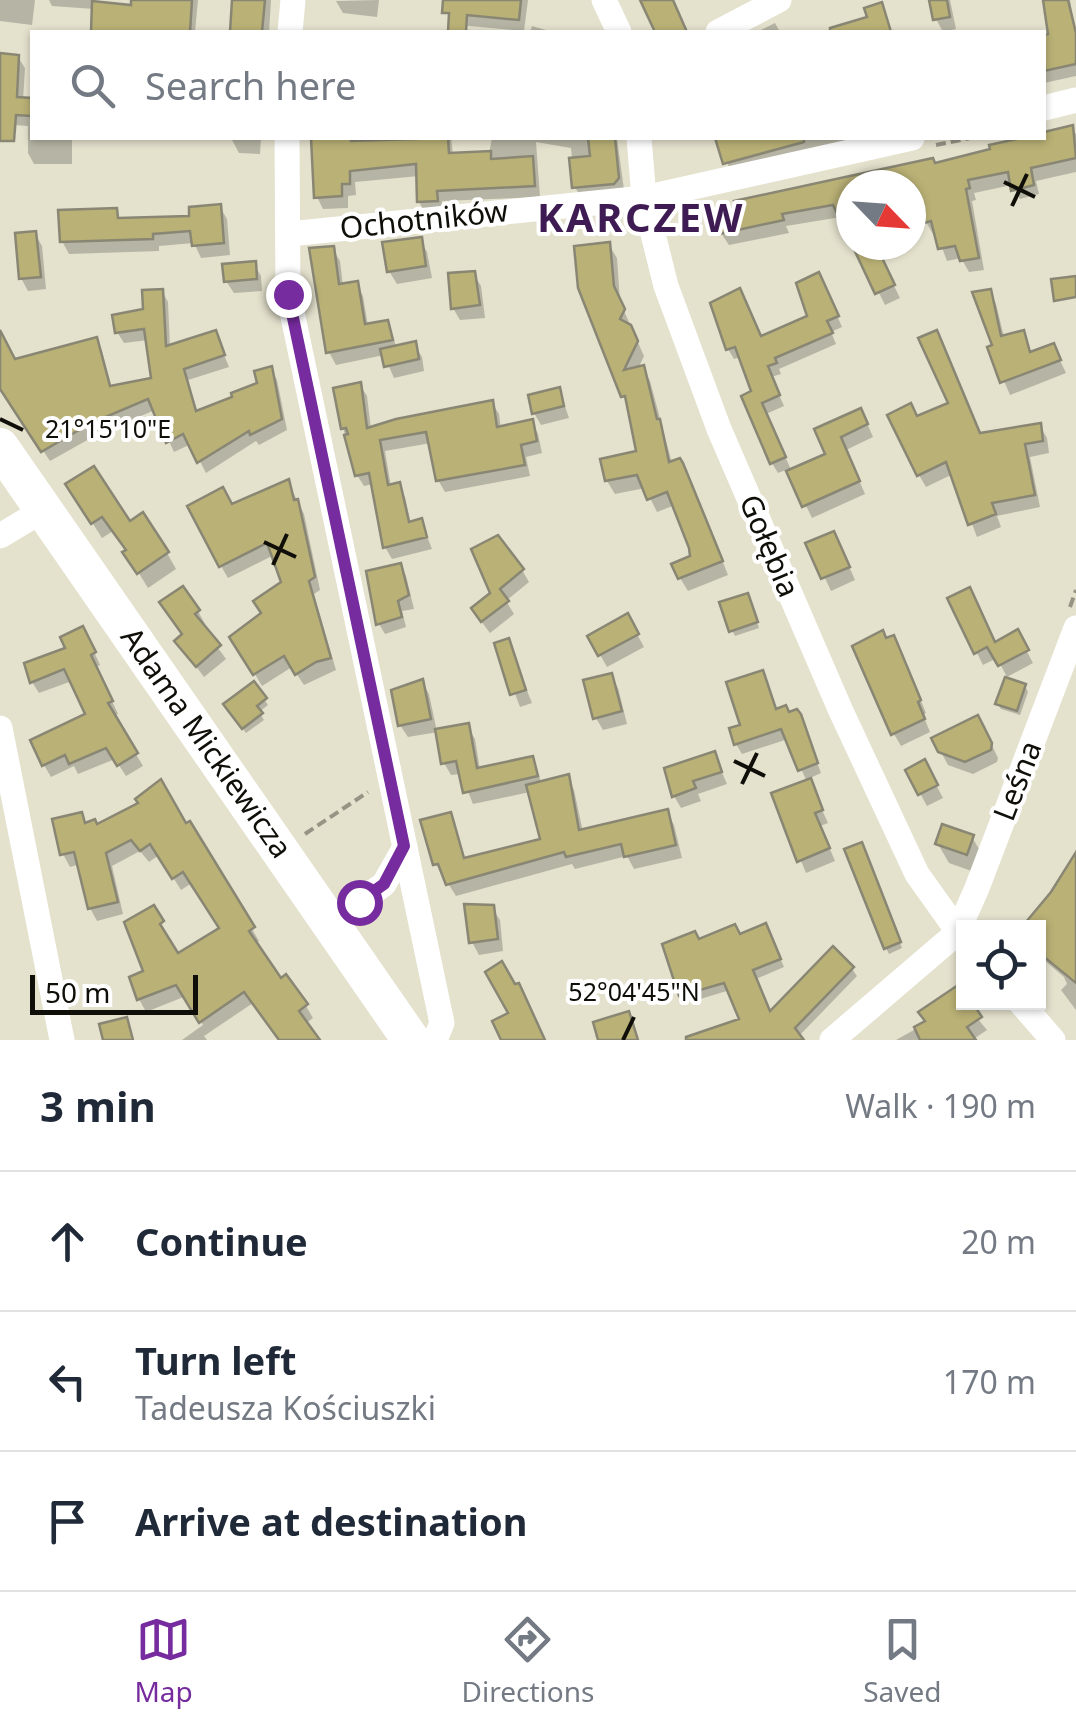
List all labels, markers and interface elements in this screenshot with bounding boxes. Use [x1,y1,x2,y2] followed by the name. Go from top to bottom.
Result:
[30,30,1046,140] search box
[65,58,120,113] icon: search
[145,59,356,111] text: Search here
[836,170,926,260] north arrow
[338,189,510,248] street label: Ochotników
[537,189,745,244] district label: KARCZEW
[266,272,312,318] route end
[45,411,171,445] text: 21°15'10"E
[730,488,810,603] street label: Gołębia
[112,618,302,866] street label: Adama Mickiewicza
[983,735,1051,826] street label: Leśna
[337,880,383,926] route start
[956,920,1046,1010] map controls
[956,920,1046,1010] button: locate
[30,970,198,1014] scale bar
[45,973,111,1011] text: 50 m
[568,974,700,1008] text: 52°04'45"N
[40,1077,156,1134] text: 3 min
[845,1084,1036,1127] text: Walk · 190 m
[40,1214,95,1269] icon: ahead
[135,1215,308,1267] text: Continue
[961,1220,1036,1263] text: 20 m
[135,1334,297,1386] text: Turn left
[40,1354,95,1409] icon: left
[943,1360,1036,1403] text: 170 m
[135,1386,436,1429] text: Tadeusza Kościuszki
[40,1494,95,1549] icon: arrive
[135,1495,527,1547] text: Arrive at destination
[134,1612,193,1710] tab: Map
[462,1612,594,1710] tab: Directions
[863,1612,942,1710] tab: Saved

